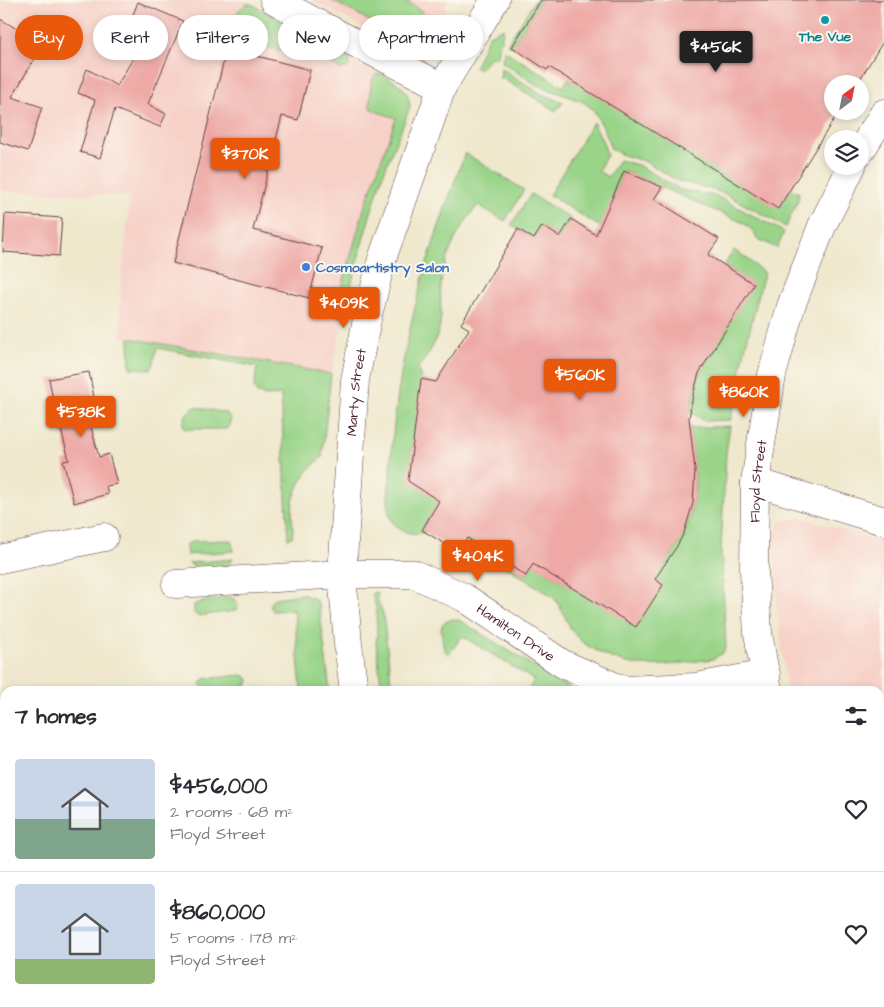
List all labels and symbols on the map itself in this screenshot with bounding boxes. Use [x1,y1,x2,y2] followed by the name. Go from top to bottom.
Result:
[819,14,831,26] marker: The Vue
[798,27,852,47] place label: The Vue
[681,30,751,73] pin: $456K
[824,75,869,120] north arrow
[210,138,280,180] pin: $370K
[316,258,449,278] place label: Cosmoartistry Salon
[300,261,312,273] marker: Cosmoartistry Salon
[309,286,379,329] pin: $409K
[342,346,372,437] street label: Marty Street
[545,358,615,401] pin: $560K
[709,376,779,418] pin: $860K
[46,396,116,438] pin: $538K
[746,438,773,523] street label: Floyd Street
[443,540,513,582] pin: $404K
[472,599,559,667] street label: Hamilton Drive

